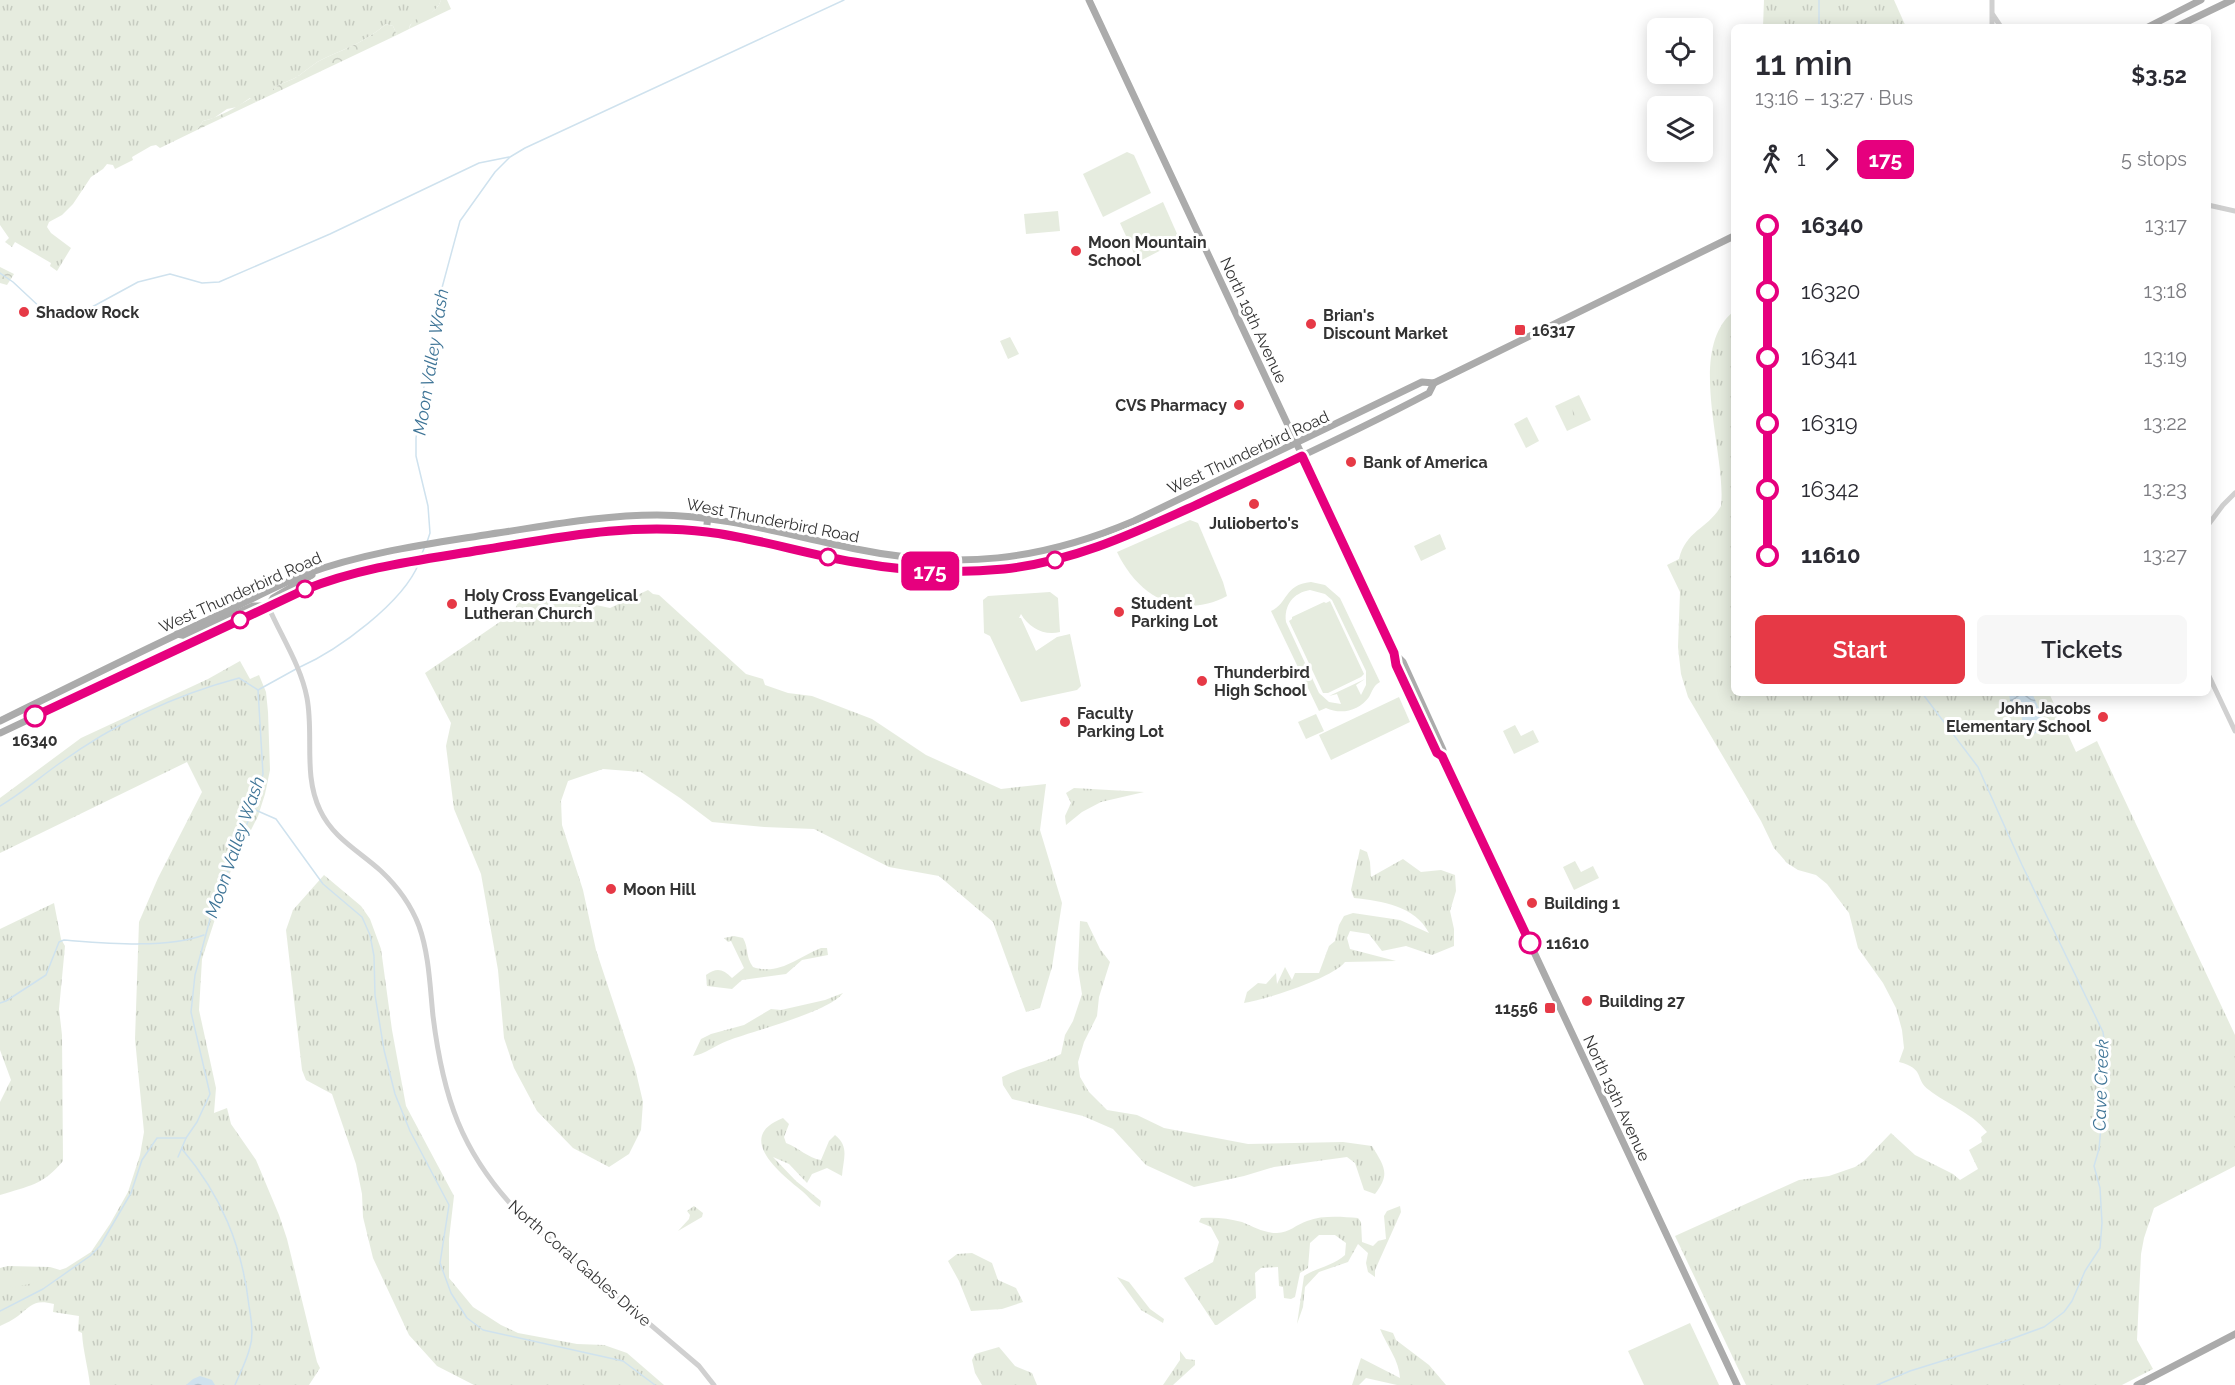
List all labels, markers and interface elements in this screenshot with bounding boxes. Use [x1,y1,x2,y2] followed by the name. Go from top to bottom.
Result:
[1647,18,1713,162] map controls
[1647,18,1713,84] button: locate
[1755,44,1853,83] text: 11 min
[2131,62,2187,88] text: $3.52
[1755,86,1913,110] text: 13:16 – 13:27 · Bus
[1647,96,1713,162] button: layers
[1755,143,1788,176] icon: walk
[1815,143,1848,176] icon: forward
[1797,147,1806,171] text: 1
[1869,147,1902,172] text: 175
[2121,147,2187,171] text: 5 stops
[1801,212,1863,238] text: 16340
[2145,213,2187,237] text: 13:17
[1088,233,1207,270] place label: Moon Mountain School
[1069,244,1083,258] marker: Moon Mountain School
[1216,254,1291,386] street label: North 19th Avenue
[1801,278,1860,304] text: 16320
[2144,279,2187,303] text: 13:18
[409,287,452,437] water label: Moon Valley Wash
[36,303,139,322] place label: Shadow Rock
[17,305,31,319] marker: Shadow Rock
[1323,306,1448,343] place label: Brian's Discount Market
[1304,317,1318,331] marker: Brian's Discount Market
[1532,321,1575,340] place label: 16317
[1513,323,1527,337] marker: 16317
[1801,344,1857,370] text: 16341
[2144,345,2187,369] text: 13:19
[1115,396,1227,415] place label: CVS Pharmacy
[1232,398,1246,412] marker: CVS Pharmacy
[1165,407,1332,498] street label: West Thunderbird Road
[1801,410,1858,436] text: 16319
[2143,411,2187,435] text: 13:22
[1363,453,1488,472] place label: Bank of America
[1344,455,1358,469] marker: Bank of America
[1801,476,1859,502] text: 16342
[2143,477,2187,501] text: 13:23
[685,494,861,547] street label: West Thunderbird Road
[1247,497,1261,511] marker: Julioberto's
[1209,514,1299,533] place label: Julioberto's
[1801,542,1860,568] text: 11610
[2143,543,2187,567] text: 13:27
[156,548,324,637] street label: West Thunderbird Road
[819,548,837,566] unlabelled marker
[1046,551,1064,569] unlabelled marker
[896,552,964,590] line badge: 175
[913,559,947,584] text: 175
[296,580,314,598] unlabelled marker
[464,586,639,623] place label: Holy Cross Evangelical Lutheran Church
[1131,594,1218,631] place label: Student Parking Lot
[445,597,459,611] marker: Holy Cross Evangelical Lutheran Church
[1112,605,1126,619] marker: Student Parking Lot
[231,611,249,629] unlabelled marker
[1755,615,1965,684] button: Start
[1977,615,2187,684] button: Tickets
[1214,663,1310,700] place label: Thunderbird High School
[1195,674,1209,688] marker: Thunderbird High School
[1946,699,2092,736] place label: John Jacobs Elementary School
[1077,704,1164,741] place label: Faculty Parking Lot
[24,705,46,727] marker: 16340
[2096,710,2110,724] marker: John Jacobs Elementary School
[1058,715,1072,729] marker: Faculty Parking Lot
[12,731,58,750] place label: 16340
[200,773,269,920] water label: Moon Valley Wash
[623,880,697,899] place label: Moon Hill
[604,882,618,896] marker: Moon Hill
[1544,894,1620,913] place label: Building 1
[1525,896,1539,910] marker: Building 1
[1519,932,1541,954] marker: 11610
[1546,934,1589,953] place label: 11610
[1599,992,1685,1011] place label: Building 27
[1580,994,1594,1008] marker: Building 27
[1495,999,1538,1018] place label: 11556
[1543,1001,1557,1015] marker: 11556
[1579,1032,1654,1164] street label: North 19th Avenue
[2088,1038,2113,1131] water label: Cave Creek
[505,1196,655,1330] street label: North Coral Gables Drive

